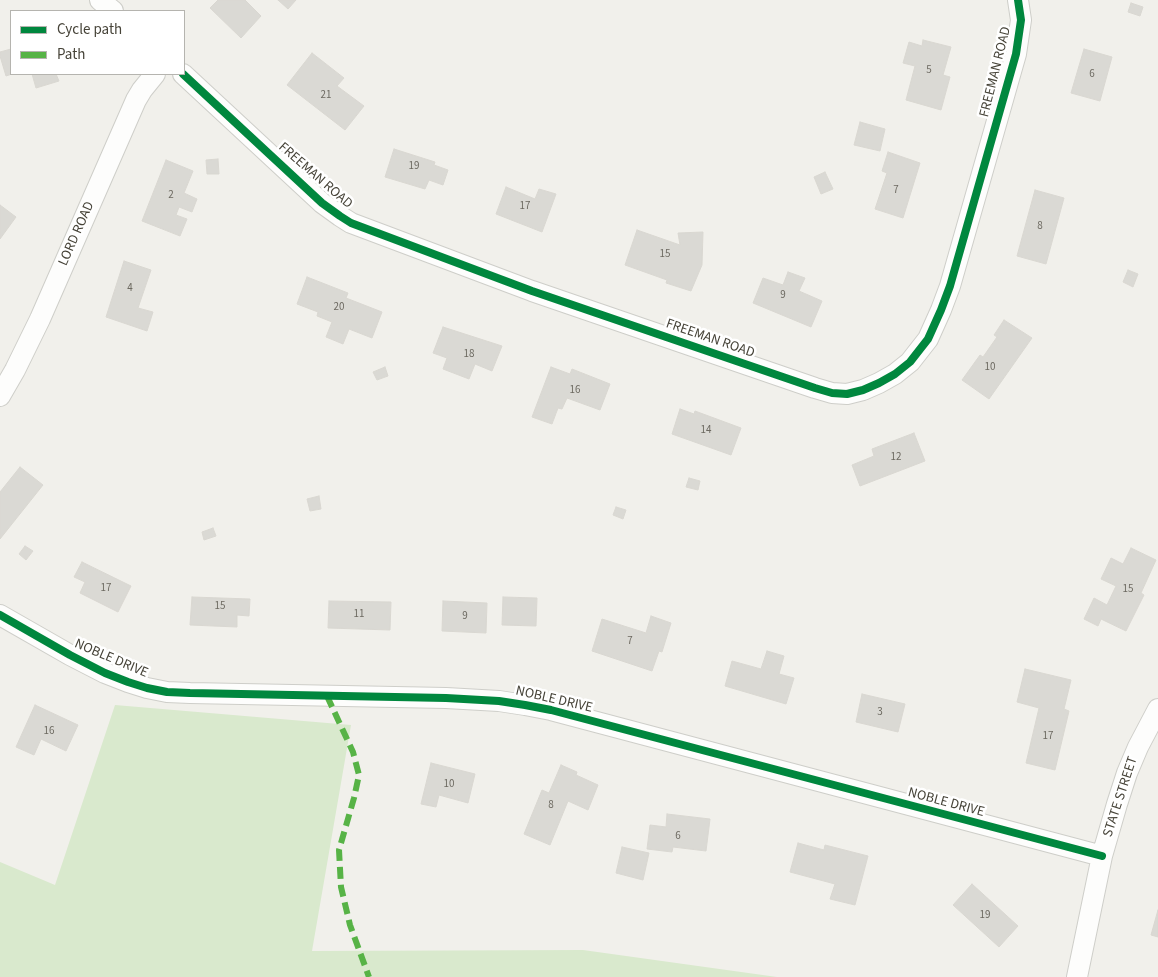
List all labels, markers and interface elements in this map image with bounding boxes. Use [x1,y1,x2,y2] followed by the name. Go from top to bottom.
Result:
[10,10,185,75] legend
[57,19,122,40] text: Cycle path
[977,25,1015,119] street label: FREEMAN ROAD
[57,44,85,65] text: Path
[926,64,932,78] house number: 5
[1089,68,1095,82] house number: 6
[321,89,331,103] house number: 21
[275,139,355,213] street label: FREEMAN ROAD
[409,160,419,174] house number: 19
[893,184,899,198] house number: 7
[168,189,174,203] house number: 2
[55,199,99,269] street label: LORD ROAD
[520,200,530,214] house number: 17
[1037,220,1043,234] house number: 8
[660,248,670,262] house number: 15
[127,282,133,296] house number: 4
[780,289,786,303] house number: 9
[334,301,344,315] house number: 20
[663,316,757,362] street label: FREEMAN ROAD
[464,348,474,362] house number: 18
[985,361,995,375] house number: 10
[570,384,580,398] house number: 16
[701,424,711,438] house number: 14
[891,451,901,465] house number: 12
[101,582,111,596] house number: 17
[1123,583,1133,597] house number: 15
[215,600,225,614] house number: 15
[354,608,364,622] house number: 11
[462,610,468,624] house number: 9
[627,635,633,649] house number: 7
[72,636,150,682] street label: NOBLE DRIVE
[514,683,594,717] street label: NOBLE DRIVE
[877,706,883,720] house number: 3
[44,725,54,739] house number: 16
[1043,730,1053,744] house number: 17
[1100,755,1142,839] street label: STATE STREET
[444,778,454,792] house number: 10
[906,785,986,821] street label: NOBLE DRIVE
[548,799,554,813] house number: 8
[675,830,681,844] house number: 6
[980,909,990,923] house number: 19

